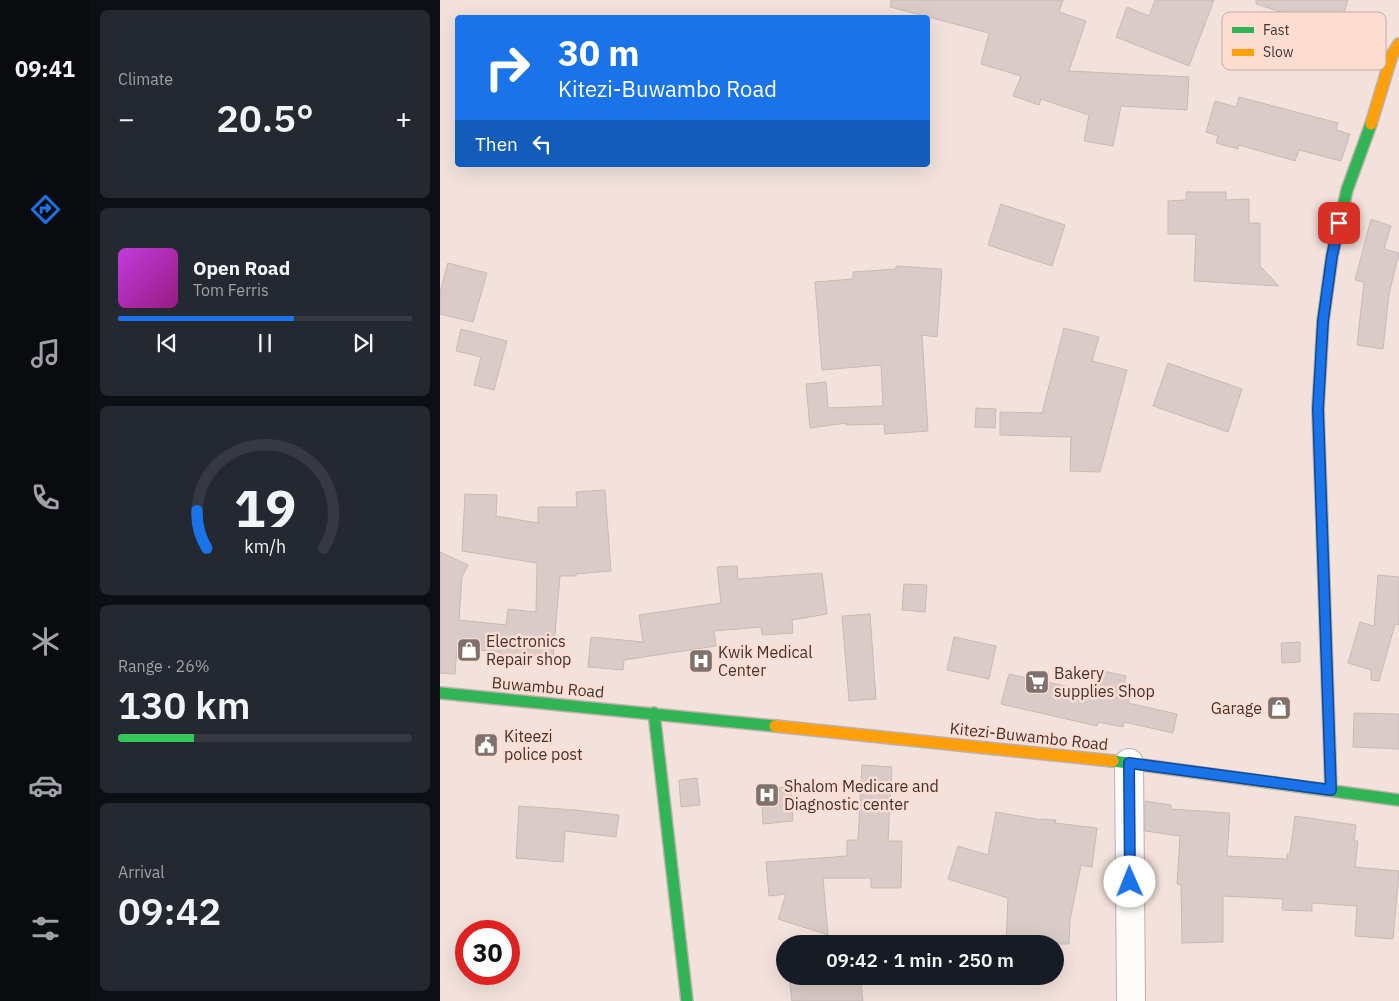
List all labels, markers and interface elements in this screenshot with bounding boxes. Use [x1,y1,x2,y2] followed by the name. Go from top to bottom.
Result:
[1222,12,1386,70] legend
[1263,21,1289,39] text: Fast
[558,30,640,76] text: 30 m
[475,35,540,100] icon: right
[1263,43,1294,61] text: Slow
[15,54,75,83] text: 09:41
[118,69,173,89] text: Climate
[558,74,777,103] text: Kitezi-Buwambo Road
[216,93,314,142] text: 20.5°
[118,100,135,137] text: −
[395,100,412,137] text: +
[528,130,556,158] icon: left
[475,132,518,156] text: Then
[28,192,63,227] icon: directions
[1318,202,1360,244] pin
[1325,209,1353,237] icon: arrive
[193,256,290,280] text: Open Road
[193,280,269,300] text: Tom Ferris
[153,329,181,357] icon: previous
[251,329,279,357] icon: pause
[349,329,377,357] icon: next
[28,336,63,371] icon: music
[234,474,296,541] text: 19
[28,480,63,515] icon: phone
[244,535,286,558] text: km/h
[28,624,63,659] icon: climate
[486,631,571,669] place label: Electronics Repair shop
[456,637,482,663] shop icon: Electronics Repair shop
[718,642,812,680] place label: Kwik Medical Center
[688,648,714,674] hospital icon: Kwik Medical Center
[118,656,210,676] text: Range · 26%
[1054,663,1155,701] place label: Bakery supplies Shop
[1024,669,1050,695] supermarket icon: Bakery supplies Shop
[491,672,605,702] street label: Buwambu Road
[118,680,250,729] text: 130 km
[1266,695,1292,721] shop icon: Garage
[1211,698,1262,718] place label: Garage
[949,718,1109,754] street label: Kitezi-Buwambo Road
[504,726,583,764] place label: Kiteezi police post
[473,732,499,758] public building icon: Kiteezi police post
[28,768,63,803] icon: car
[784,776,939,814] place label: Shalom Medicare and Diagnostic center
[754,782,780,808] hospital icon: Shalom Medicare and Diagnostic center
[1103,855,1155,907] position arrow
[118,862,165,882] text: Arrival
[118,886,221,935] text: 09:42
[28,911,63,946] icon: filters
[455,920,520,985] speed limit sign: 30
[826,948,1014,972] text: 09:42 · 1 min · 250 m

